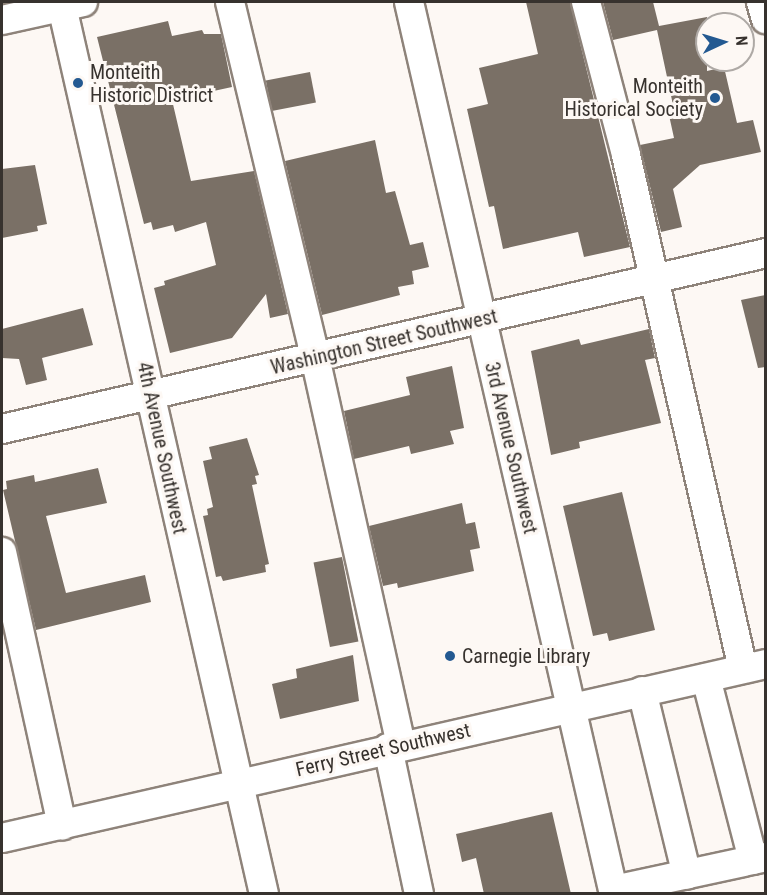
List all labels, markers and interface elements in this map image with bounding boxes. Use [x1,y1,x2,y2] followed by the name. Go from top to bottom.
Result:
[695,12,755,72] north arrow
[732,35,751,46] text: N
[90,60,213,107] place label: Monteith Historic District
[565,74,703,121] place label: Monteith Historical Society
[71,76,85,90] marker: Monteith Historic District
[708,91,722,105] marker: Monteith Historical Society
[268,304,500,380] street label: Washington Street Southwest
[132,360,192,536] street label: 4th Avenue Southwest
[480,360,542,536] street label: 3rd Avenue Southwest
[462,644,590,668] place label: Carnegie Library
[443,649,457,663] marker: Carnegie Library
[293,718,473,782] street label: Ferry Street Southwest

